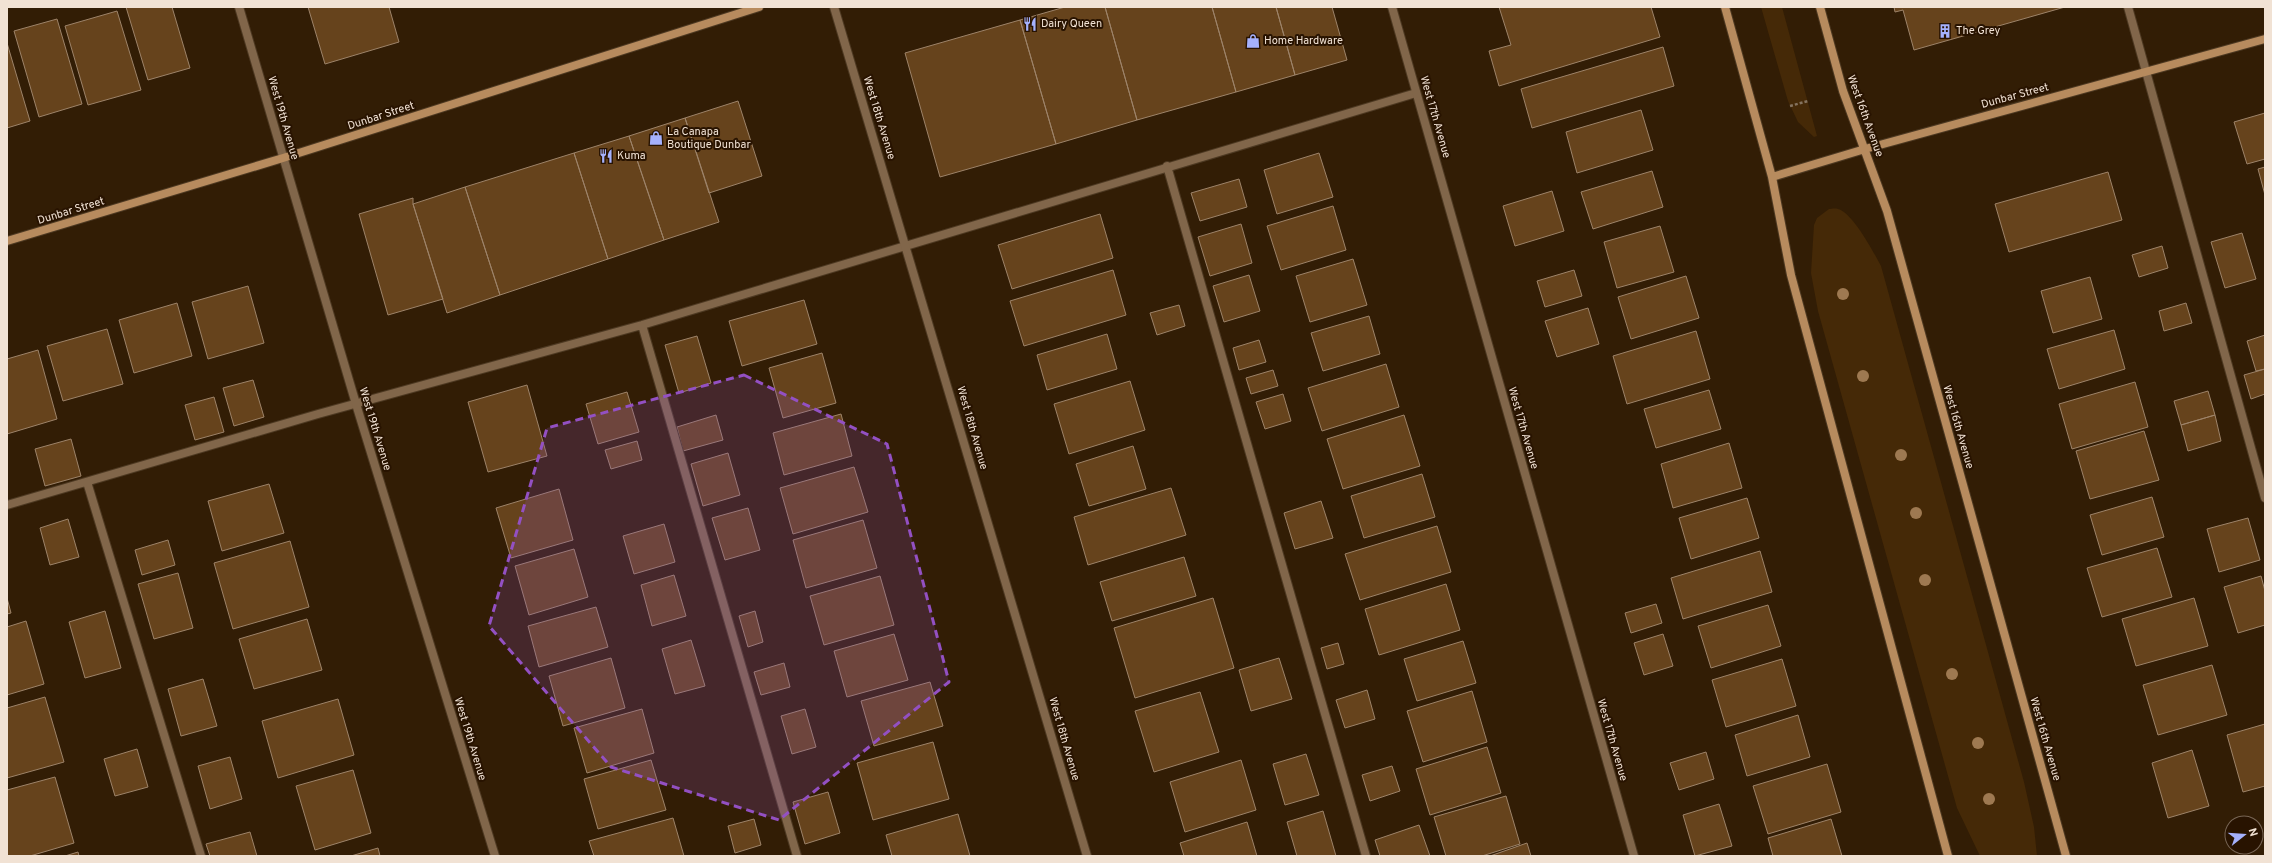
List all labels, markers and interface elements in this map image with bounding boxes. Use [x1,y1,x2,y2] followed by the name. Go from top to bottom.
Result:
[1022,16,1038,32] restaurant icon: Dairy Queen
[1041,17,1102,31] place label: Dairy Queen
[1937,23,1953,39] building icon: The Grey
[1956,24,2001,38] place label: The Grey
[1245,33,1261,49] shop icon: Home Hardware
[1264,34,1343,48] place label: Home Hardware
[1844,73,1886,159] street label: West 16th Avenue
[1417,74,1453,160] street label: West 17th Avenue
[264,75,302,162] street label: West 19th Avenue
[860,75,898,161] street label: West 18th Avenue
[1980,80,2050,112] street label: Dunbar Street
[346,99,416,133] street label: Dunbar Street
[667,125,751,152] place label: La Canapa Boutique Dunbar
[648,130,664,146] shop icon: La Canapa Boutique Dunbar
[598,148,614,164] restaurant icon: Kuma
[617,149,646,163] place label: Kuma
[36,194,106,228] street label: Dunbar Street
[1939,384,1977,471] street label: West 16th Avenue
[953,385,991,471] street label: West 18th Avenue
[1505,385,1541,471] street label: West 17th Avenue
[356,386,394,472] street label: West 19th Avenue
[451,696,489,782] street label: West 19th Avenue
[1045,696,1083,782] street label: West 18th Avenue
[2026,696,2064,783] street label: West 16th Avenue
[1594,697,1630,783] street label: West 17th Avenue
[2224,815,2264,855] north arrow
[2245,827,2260,838] text: N

